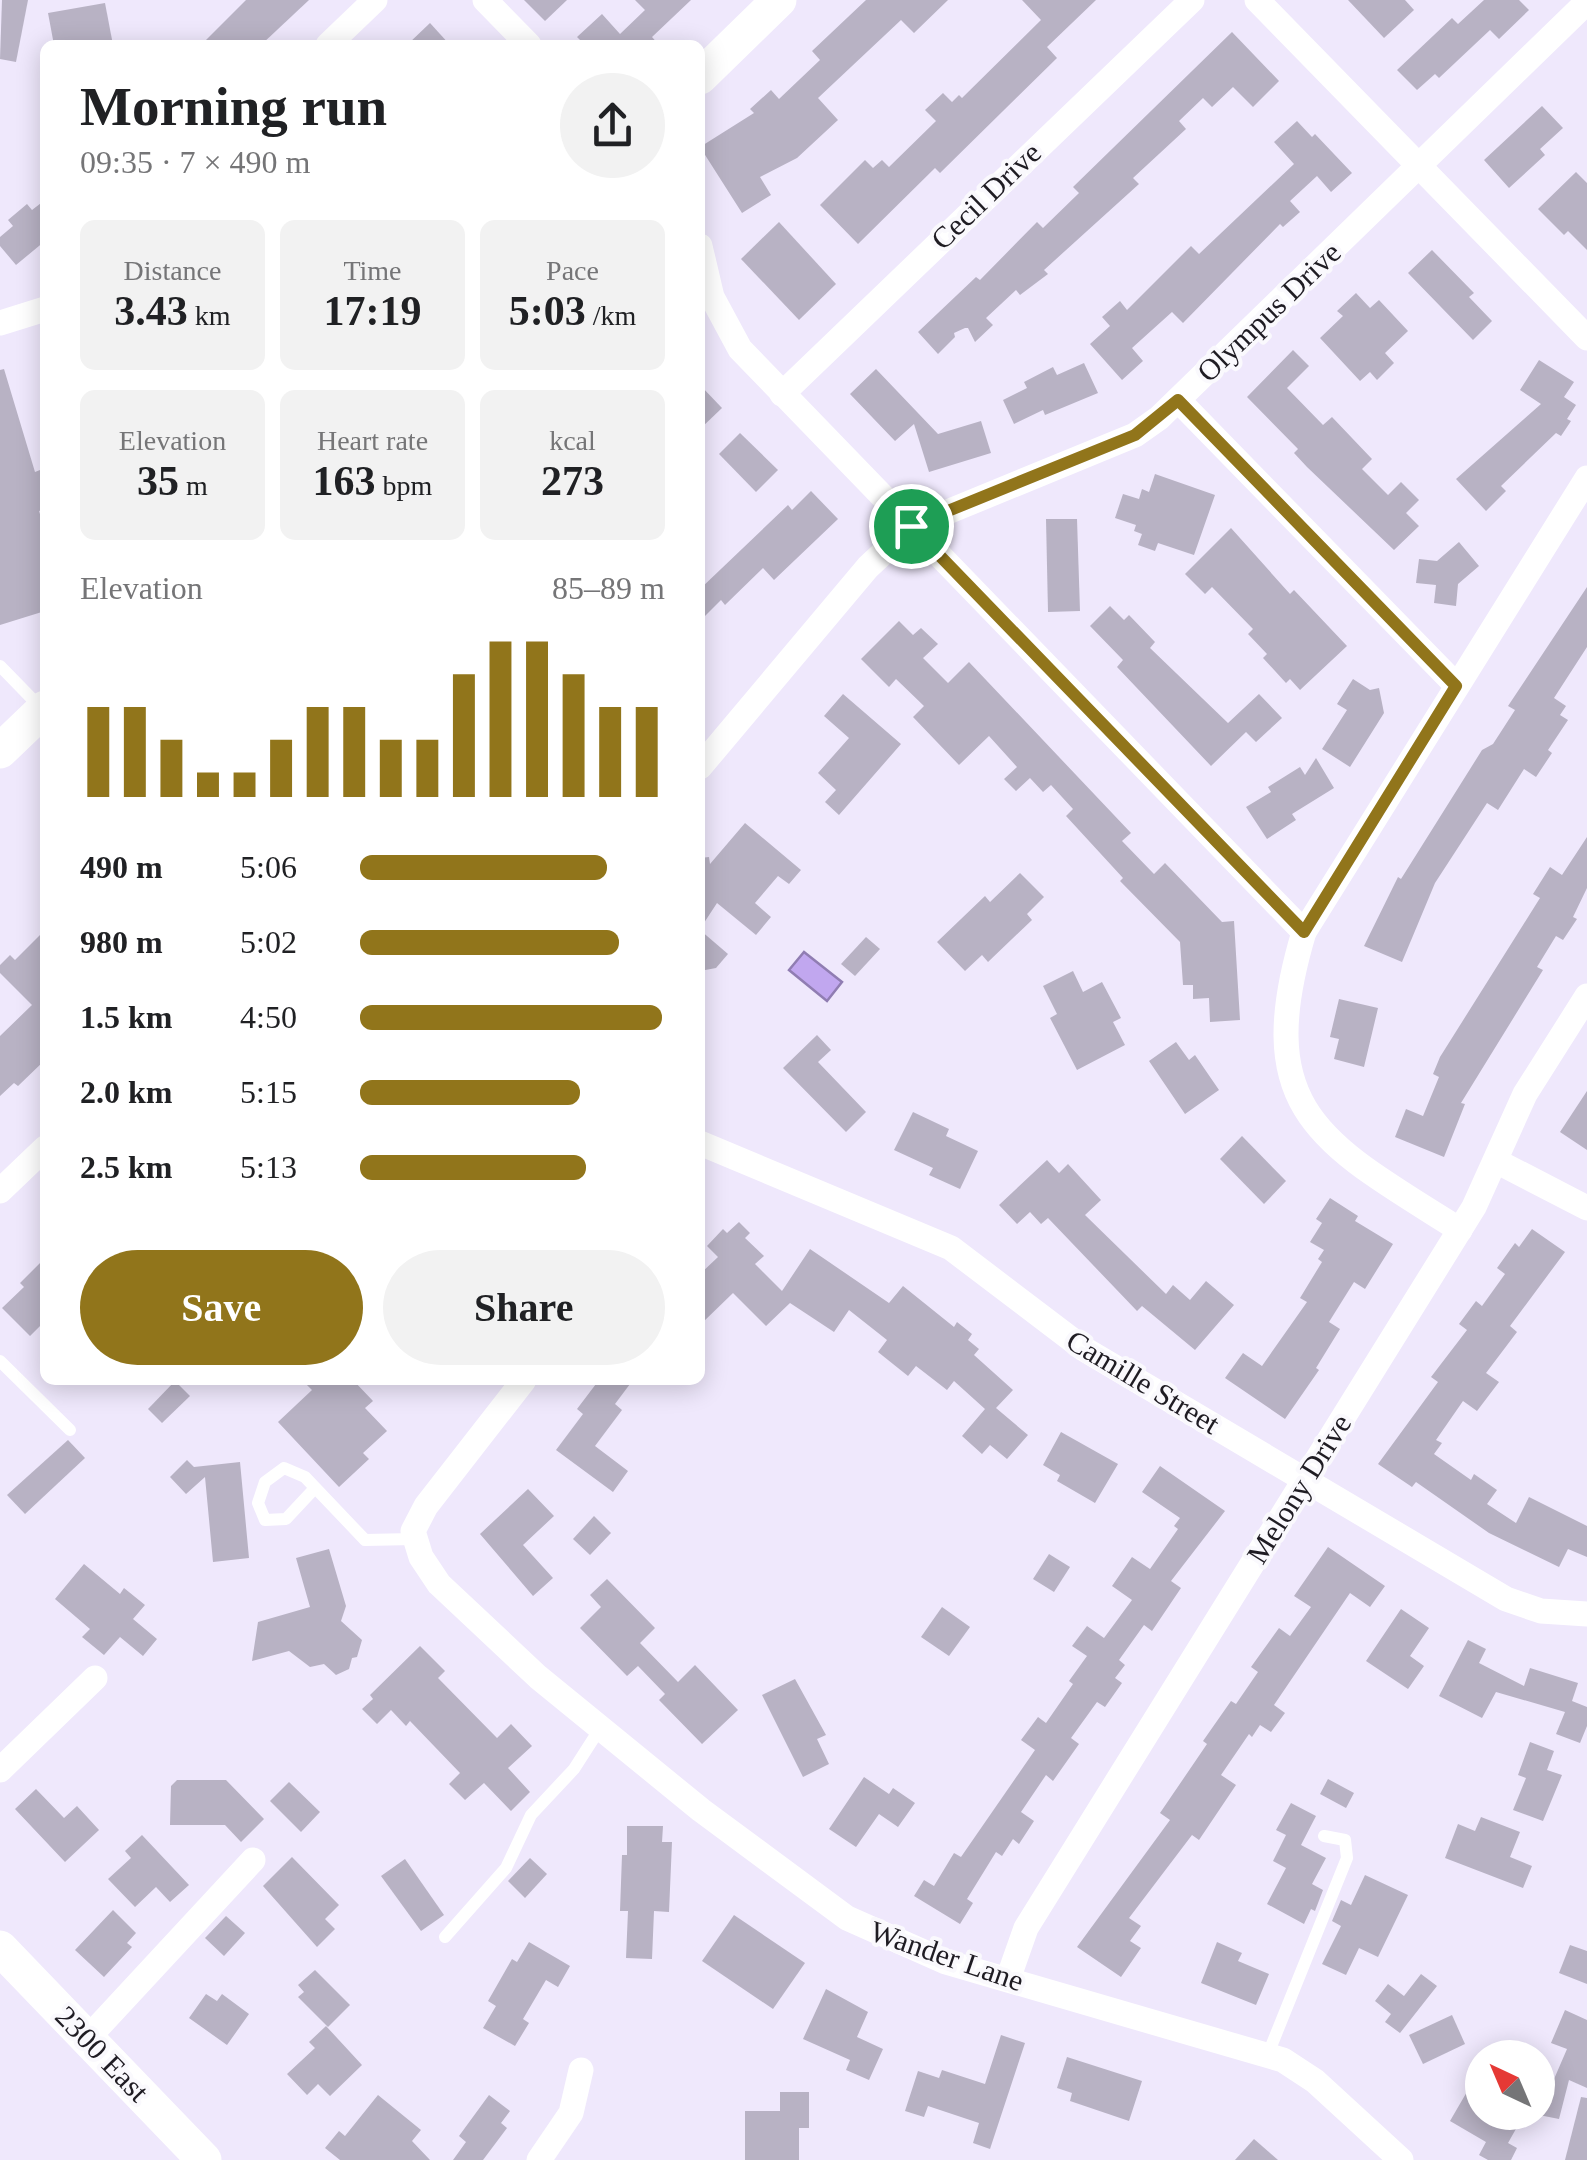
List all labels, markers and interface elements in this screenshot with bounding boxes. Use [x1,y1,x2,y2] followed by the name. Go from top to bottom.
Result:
[560,73,665,178] button: share
[80,76,387,137] text: Morning run
[924,135,1047,256] street label: Cecil Drive
[80,144,310,180] text: 09:35 · 7 × 490 m
[1190,235,1347,388] street label: Olympus Drive
[124,255,221,286] text: Distance
[343,255,402,286] text: Time
[546,255,599,286] text: Pace
[114,288,188,334] text: 3.43
[324,288,422,334] text: 17:19
[509,288,586,334] text: 5:03
[188,300,231,331] text: km
[586,300,636,331] text: /km
[119,425,226,456] text: Elevation
[317,425,428,456] text: Heart rate
[549,425,596,456] text: kcal
[137,458,179,504] text: 35
[313,458,376,504] text: 163
[541,458,604,504] text: 273
[179,470,208,501] text: m
[376,470,432,501] text: bpm
[869,484,954,569] pin
[884,499,939,554] icon: arrive
[80,570,203,606] text: Elevation
[552,570,665,606] text: 85–89 m
[80,849,163,885] text: 490 m
[240,849,297,885] text: 5:06
[80,924,163,960] text: 980 m
[240,924,297,960] text: 5:02
[80,999,172,1035] text: 1.5 km
[240,999,297,1035] text: 4:50
[80,1074,172,1110] text: 2.0 km
[240,1074,297,1110] text: 5:15
[80,1149,172,1185] text: 2.5 km
[240,1149,297,1185] text: 5:13
[80,1250,363,1365] button: Save
[383,1250,665,1365] button: Share
[1061,1323,1226,1440] street label: Camille Street
[1240,1408,1357,1569] street label: Melony Drive
[866,1914,1028,1997] street label: Wander Lane
[49,1999,156,2108] street label: 2300 East
[1465,2040,1555,2130] north arrow
[1465,2040,1555,2130] map controls

